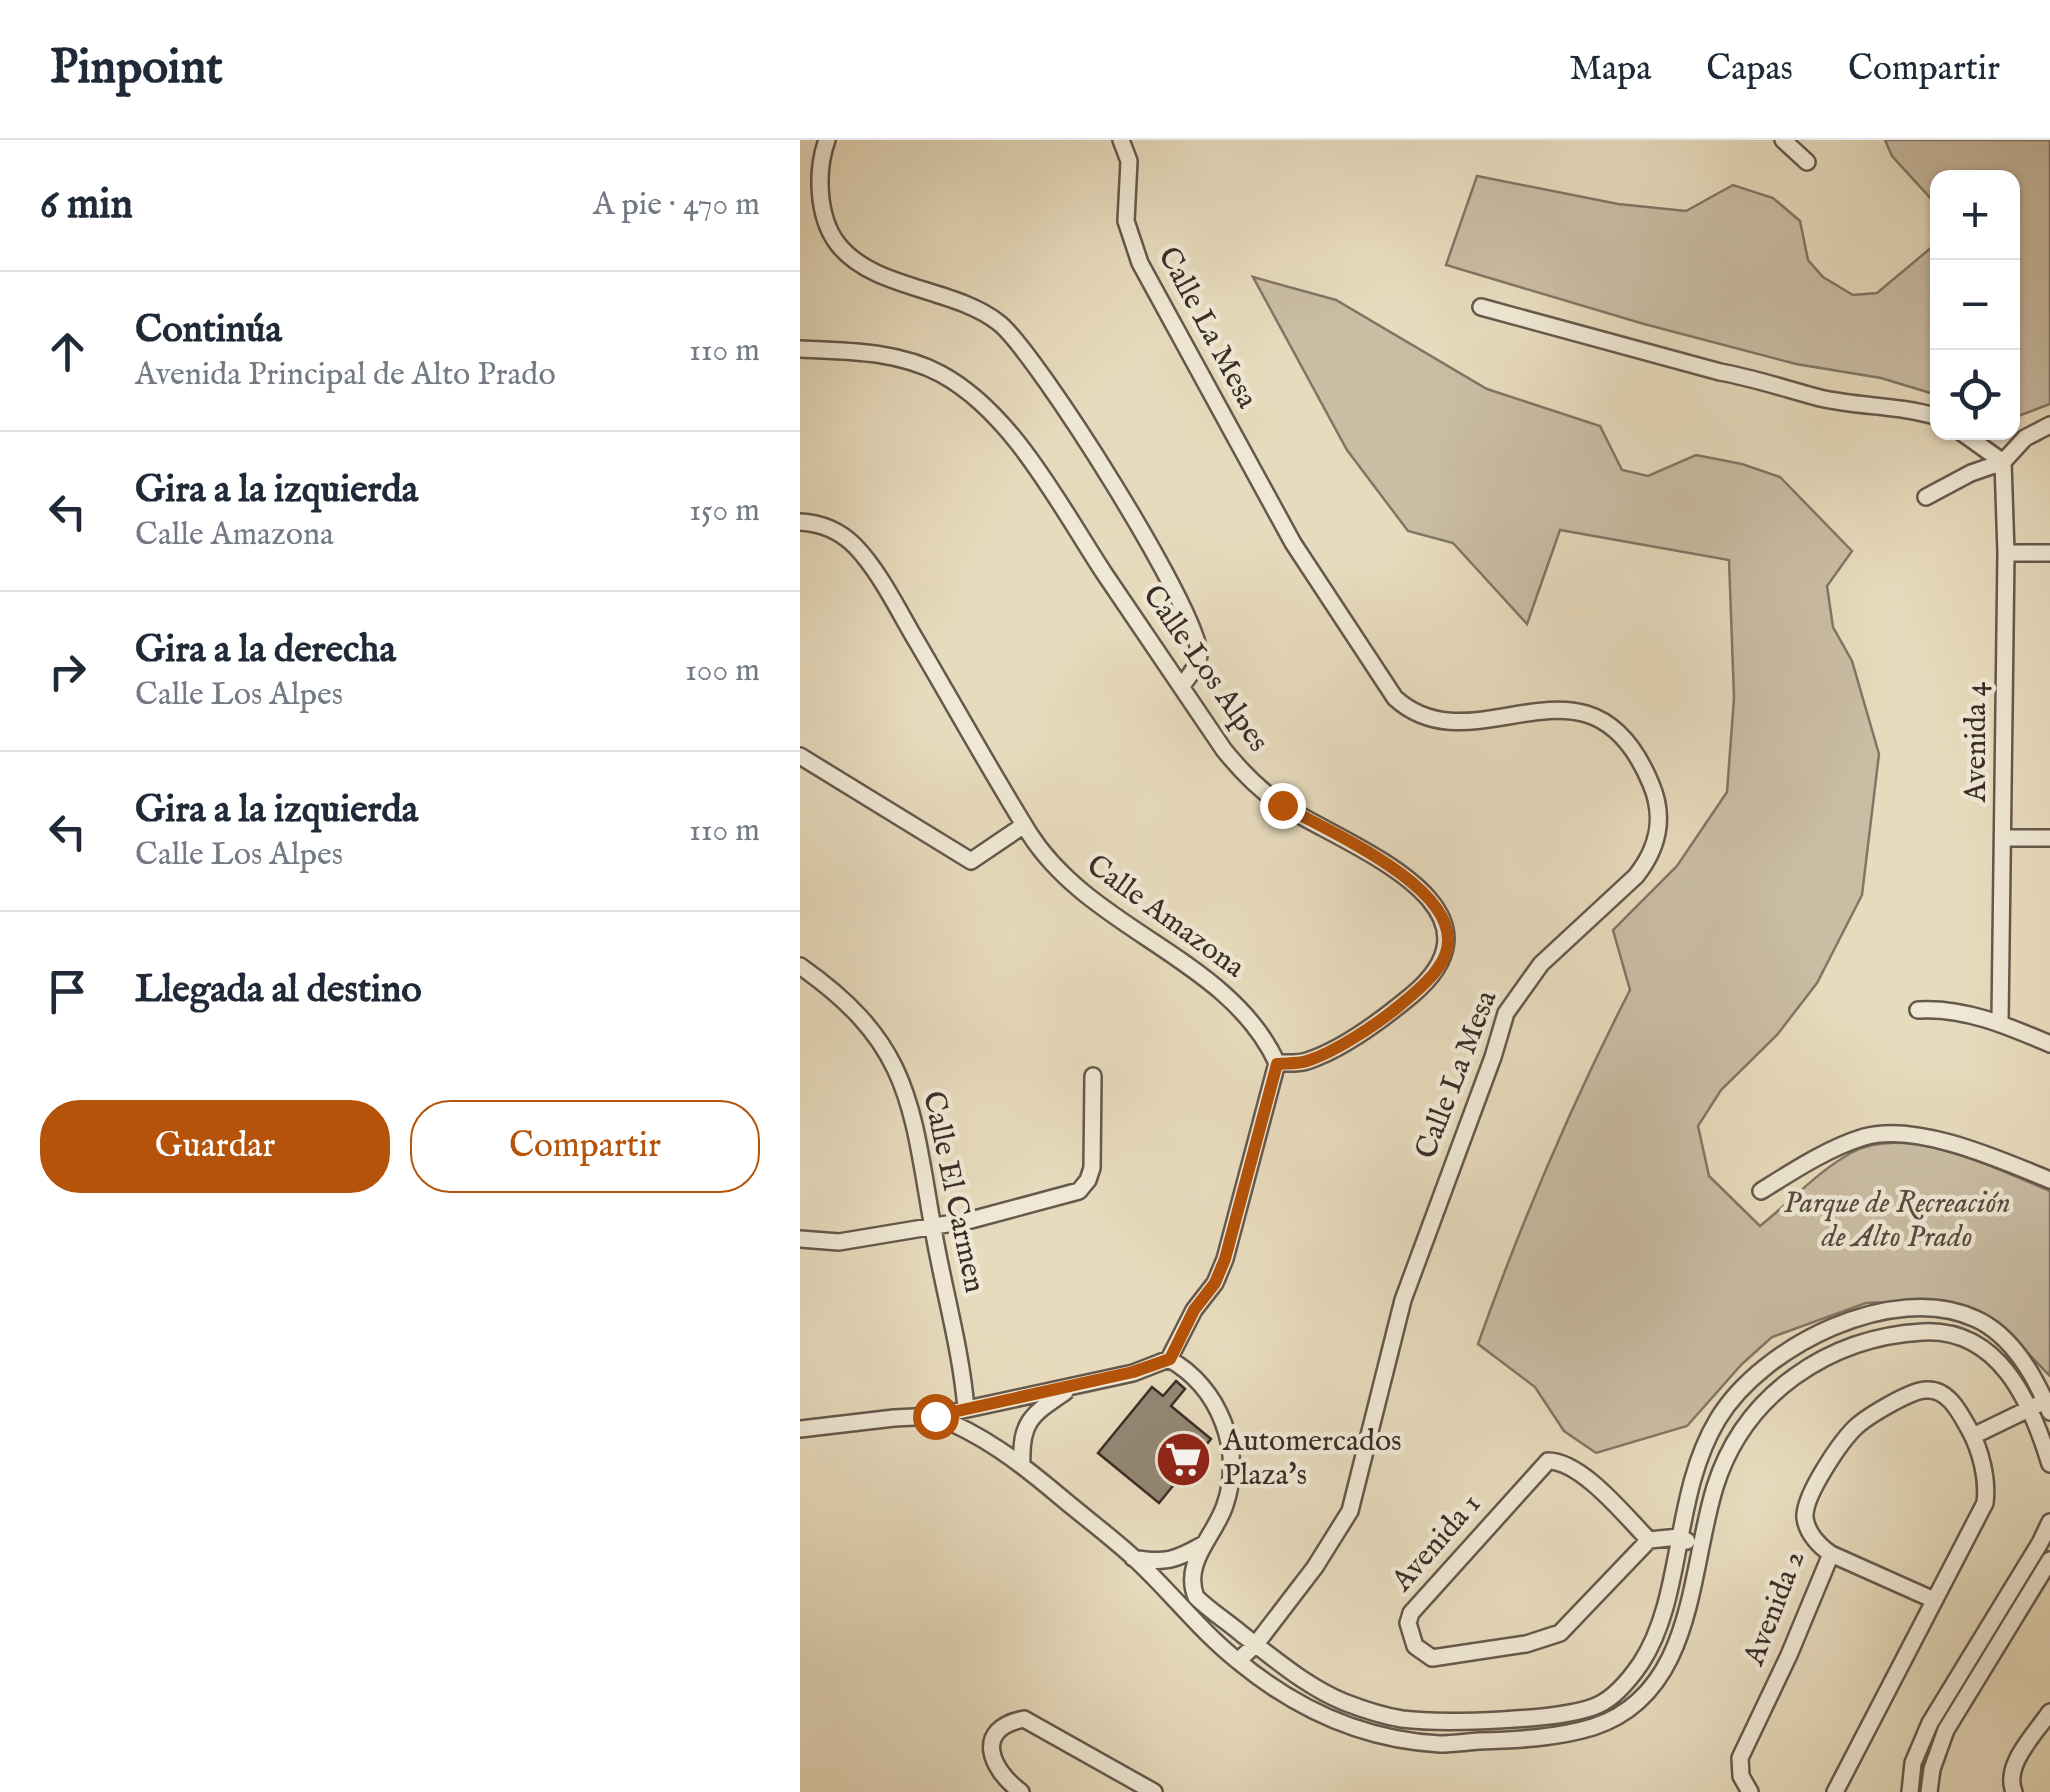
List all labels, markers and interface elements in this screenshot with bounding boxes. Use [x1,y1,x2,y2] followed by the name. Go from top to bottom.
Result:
[50,39,223,99] text: Pinpoint
[1569,47,1651,92] text: Mapa
[1706,47,1793,92] text: Capas
[1848,47,2000,92] text: Compartir
[1930,170,2020,440] map controls
[1930,170,2020,260] button: +
[40,179,133,232] text: 6 min
[593,185,760,226] text: A pie · 470 m
[1149,241,1265,415] street label: Calle La Mesa
[1930,260,2020,350] button: −
[135,307,282,355] text: Continúa
[40,324,95,379] icon: ahead
[689,331,760,372] text: 110 m
[1930,350,2020,440] button: locate
[135,355,556,396] text: Avenida Principal de Alto Prado
[135,467,418,515] text: Gira a la izquierda
[40,484,95,539] icon: left
[689,491,760,532] text: 150 m
[135,515,334,556] text: Calle Amazona
[1134,578,1276,760] street label: Calle Los Alpes
[135,627,396,675] text: Gira a la derecha
[40,644,95,699] icon: right
[685,651,760,692] text: 100 m
[135,675,343,716] text: Calle Los Alpes
[1958,681,1996,803] street label: Avenida 4
[1260,783,1306,829] route end
[135,787,418,835] text: Gira a la izquierda
[40,804,95,859] icon: left
[689,811,760,852] text: 110 m
[135,835,343,876] text: Calle Los Alpes
[1078,847,1252,987] street label: Calle Amazona
[40,964,95,1019] icon: arrive
[135,967,422,1015] text: Llegada al destino
[1408,985,1506,1164] street label: Calle La Mesa
[913,1088,993,1296] street label: Calle El Carmen
[40,1100,390,1193] button: Guardar
[410,1100,760,1193] button: Compartir
[1783,1185,2011,1257] park label: Parque de Recreación de Alto Prado
[913,1394,959,1440] route start
[1222,1423,1402,1495] place label: Automercados Plaza's
[1154,1429,1214,1489] supermarket icon: Automercados Plaza's
[1384,1486,1490,1600] street label: Avenida 1
[1735,1545,1814,1672] street label: Avenida 2

